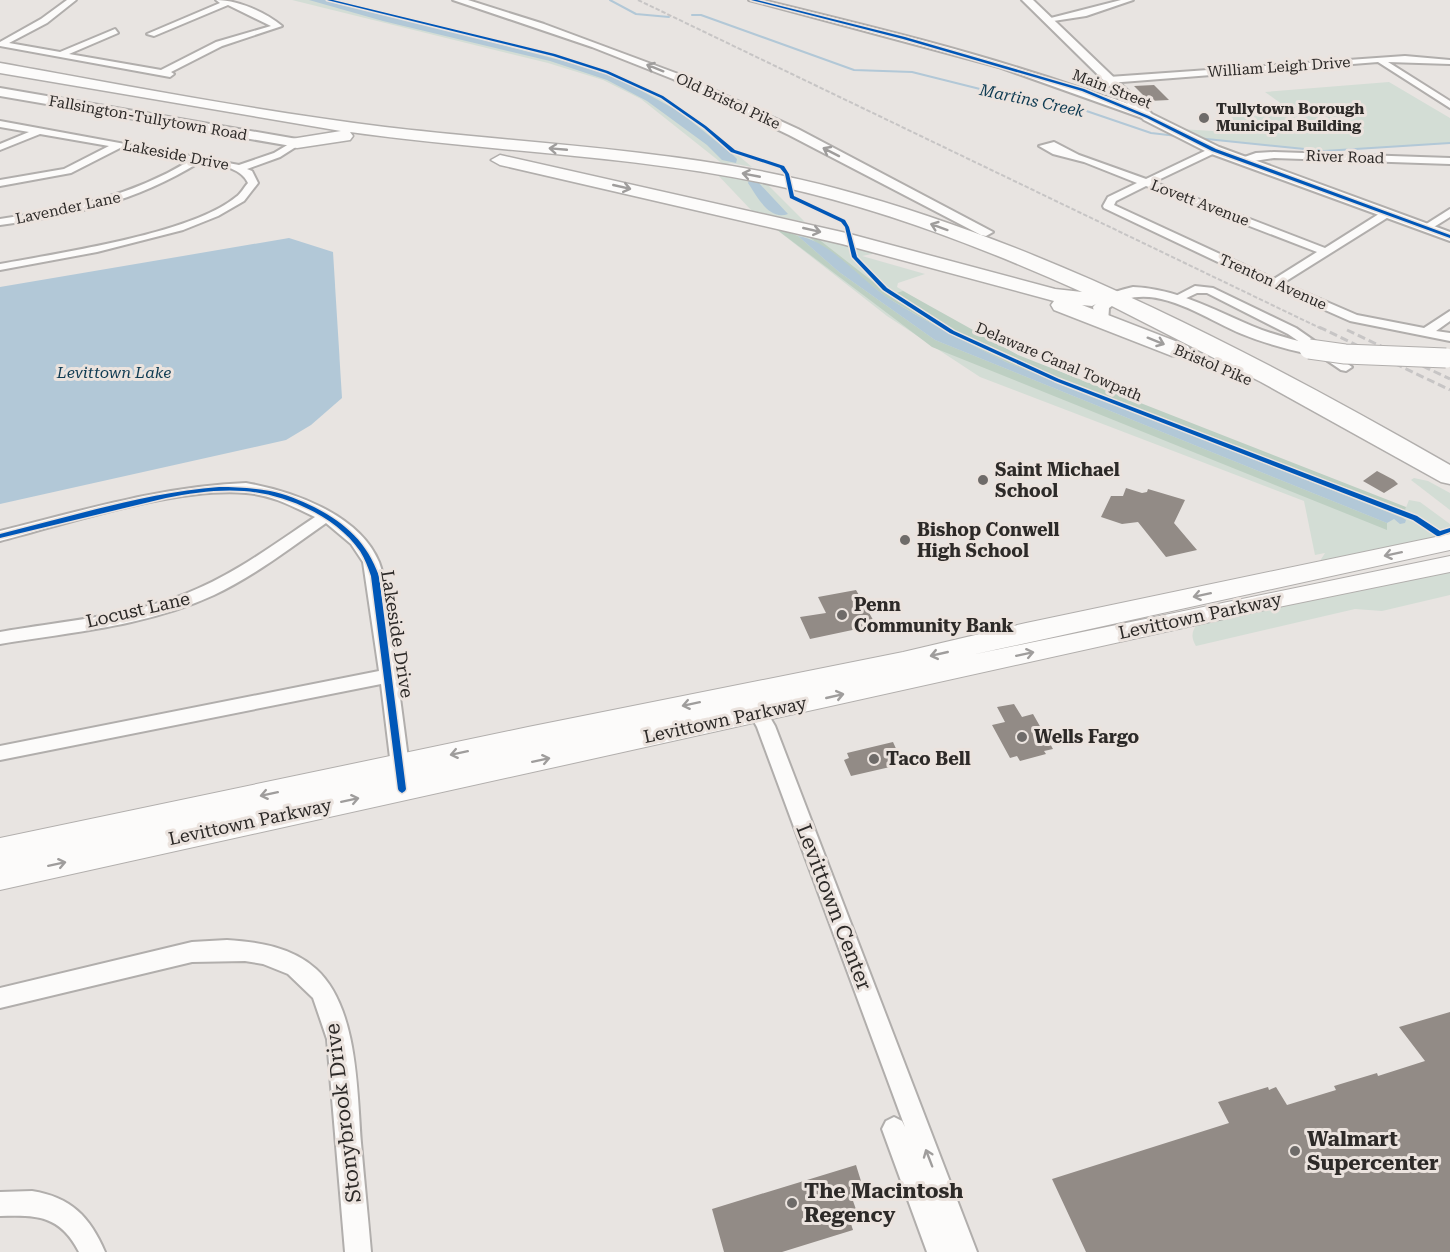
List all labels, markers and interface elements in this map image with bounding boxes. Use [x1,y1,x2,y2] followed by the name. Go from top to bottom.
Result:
[1207,53,1351,81] street label: William Leigh Drive
[647,62,665,73] one-way arrow
[1070,66,1155,113] street label: Main Street
[673,69,783,133] street label: Old Bristol Pike
[977,80,1086,121] water label: Martins Creek
[47,92,249,144] street label: Fallsington-Tullytown Road
[1216,100,1364,135] place label: Tullytown Borough Municipal Building
[1197,111,1211,125] marker: Tullytown Borough Municipal Building
[121,136,231,174] street label: Lakeside Drive
[548,143,568,154] one-way arrow
[823,146,841,157] one-way arrow
[1305,147,1385,167] street label: River Road
[742,169,761,180] one-way arrow
[1148,176,1252,230] street label: Lovett Avenue
[612,181,631,193] one-way arrow
[14,188,122,228] street label: Lavender Lane
[930,220,949,231] one-way arrow
[802,225,821,237] one-way arrow
[1216,250,1330,314] street label: Trenton Avenue
[973,319,1145,405] street label: Delaware Canal Towpath
[1146,336,1165,347] one-way arrow
[1171,340,1255,390] street label: Bristol Pike
[56,363,171,382] water label: Levittown Lake
[995,459,1120,501] place label: Saint Michael School
[976,473,990,487] marker: Saint Michael School
[917,519,1059,561] place label: Bishop Conwell High School
[898,533,912,547] marker: Bishop Conwell High School
[1384,549,1403,560] one-way arrow
[377,569,418,699] street label: Lakeside Drive
[84,587,192,632] street label: Locust Lane
[1116,588,1284,643] street label: Levittown Parkway
[1193,590,1212,601] one-way arrow
[854,594,1014,636] place label: Penn Community Bank
[835,608,849,622] marker: Penn Community Bank
[1015,647,1034,659] one-way arrow
[930,648,949,660] one-way arrow
[825,690,844,701] one-way arrow
[641,692,809,747] street label: Levittown Parkway
[682,699,702,710] one-way arrow
[1034,726,1139,747] place label: Wells Fargo
[1015,730,1029,744] marker: Wells Fargo
[450,748,470,759] one-way arrow
[886,748,971,769] place label: Taco Bell
[867,752,881,766] marker: Taco Bell
[531,754,550,765] one-way arrow
[259,789,279,800] one-way arrow
[166,794,334,849] street label: Levittown Parkway
[340,794,360,805] one-way arrow
[791,821,877,994] street label: Levittown Center
[47,858,66,869] one-way arrow
[320,1022,366,1204] street label: Stonybrook Drive
[1307,1127,1439,1175] place label: Walmart Supercenter
[1288,1144,1302,1158] marker: Walmart Supercenter
[923,1149,934,1168] one-way arrow
[804,1179,963,1227] place label: The Macintosh Regency
[785,1196,799,1210] marker: The Macintosh Regency

